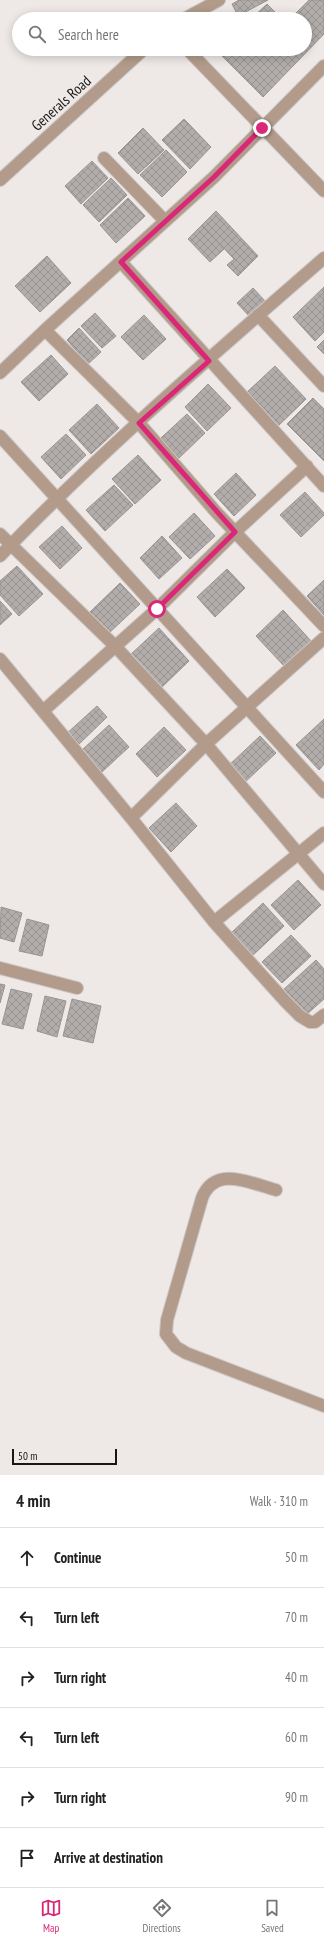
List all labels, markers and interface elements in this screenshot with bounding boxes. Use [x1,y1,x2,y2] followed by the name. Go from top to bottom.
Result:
[12,12,312,56] search box
[26,23,48,45] icon: search
[58,25,119,44] text: Search here
[27,71,95,135] street label: Generals Road
[253,119,271,137] route end
[148,600,166,618] route start
[12,1447,117,1466] scale bar
[18,1449,37,1463] text: 50 m
[16,1490,50,1512] text: 4 min
[250,1493,308,1510] text: Walk · 310 m
[16,1547,38,1569] icon: ahead
[54,1548,101,1567] text: Continue
[285,1549,308,1566] text: 50 m
[16,1607,38,1629] icon: left
[54,1608,99,1627] text: Turn left
[285,1609,308,1626] text: 70 m
[16,1667,38,1689] icon: right
[54,1668,106,1687] text: Turn right
[285,1669,308,1686] text: 40 m
[16,1727,38,1749] icon: left
[54,1728,99,1747] text: Turn left
[285,1729,308,1746] text: 60 m
[16,1787,38,1809] icon: right
[54,1788,106,1807] text: Turn right
[285,1789,308,1806] text: 90 m
[16,1847,38,1869] icon: arrive
[54,1848,163,1867] text: Arrive at destination
[40,1897,62,1935] tab: Map
[143,1897,181,1935] tab: Directions
[261,1897,284,1935] tab: Saved

